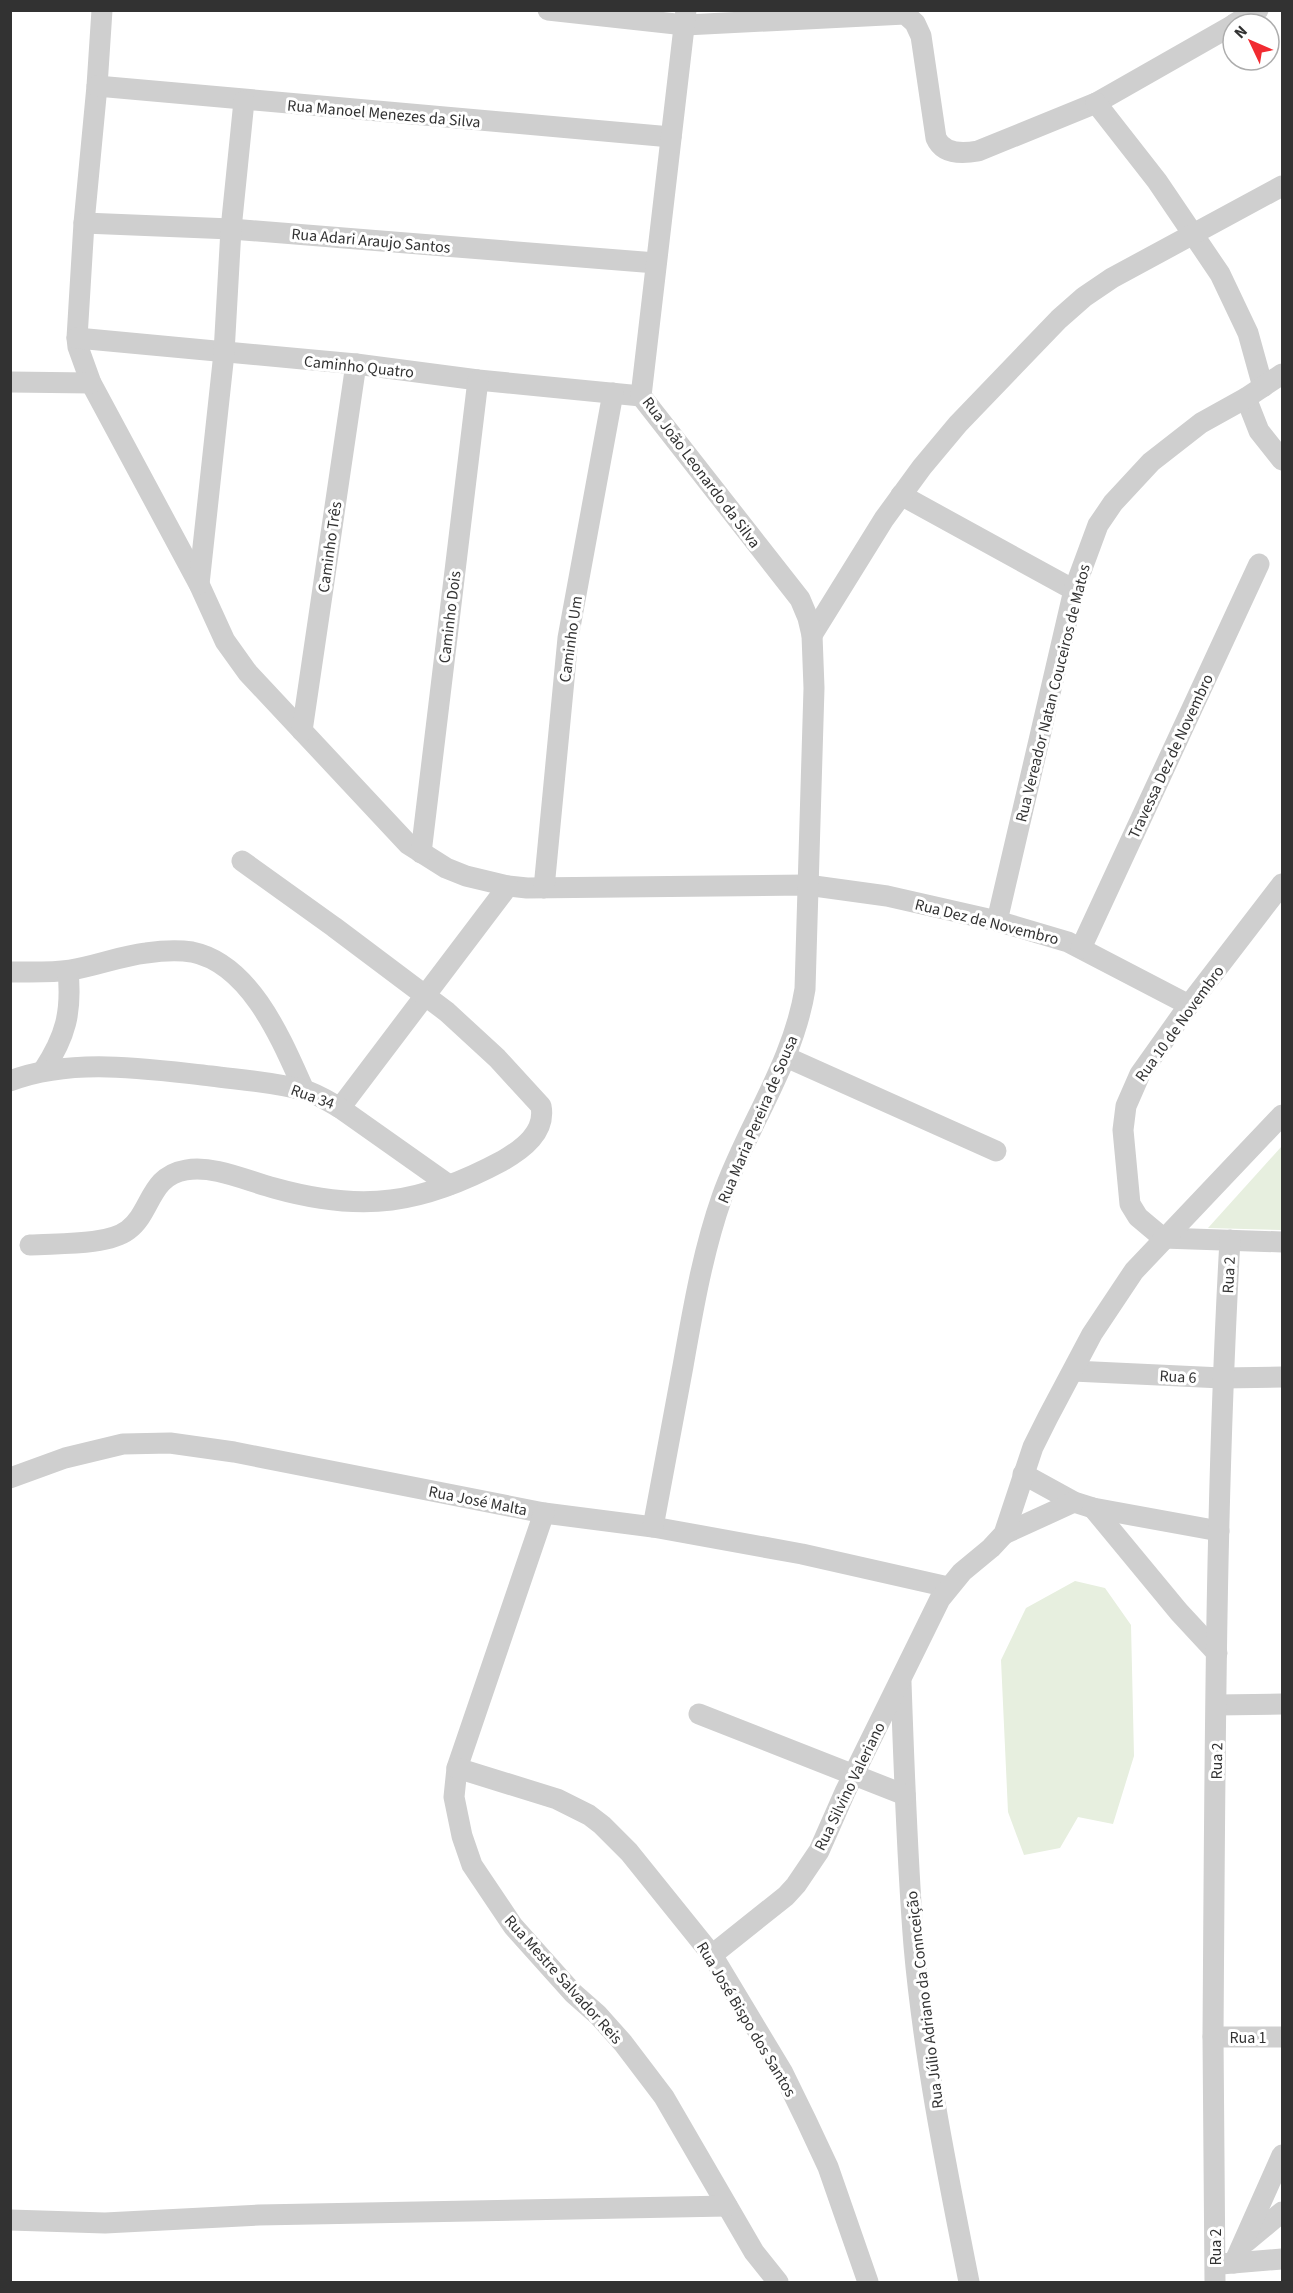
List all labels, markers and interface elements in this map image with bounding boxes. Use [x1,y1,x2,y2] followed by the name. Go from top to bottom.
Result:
[1221,12,1281,72] north arrow
[1229,21,1253,44] text: N
[286,95,482,133] street label: Rua Manoel Menezes da Silva
[290,223,452,259] street label: Rua Adari Araujo Santos
[303,350,415,384] street label: Caminho Quatro
[637,392,765,553] street label: Rua João Leonardo da Silva
[313,500,347,594] street label: Caminho Três
[1010,562,1096,825] street label: Rua Vereador Natan Couceiros de Matos
[433,569,467,665] street label: Caminho Dois
[554,594,588,684] street label: Caminho Um
[1123,670,1219,842] street label: Travessa Dez de Novembro
[913,893,1061,950] street label: Rua Dez de Novembro
[1130,961,1229,1086] street label: Rua 10 de Novembro
[713,1032,803,1207] street label: Rua Maria Pereira de Sousa
[288,1079,338,1115] street label: Rua 34
[1217,1256,1241,1294] street label: Rua 2
[1159,1365,1197,1389] street label: Rua 6
[427,1481,529,1521] street label: Rua José Malta
[809,1718,891,1854] street label: Rua Silvino Valeriano
[1206,1742,1228,1780] street label: Rua 2
[901,1890,949,2110] street label: Rua Júlio Adriano da Connceição
[499,1910,627,2049] street label: Rua Mestre Salvador Reis
[691,1938,801,2101] street label: Rua José Bispo dos Santos
[1229,2027,1267,2049] street label: Rua 1
[1205,2228,1227,2266] street label: Rua 2

